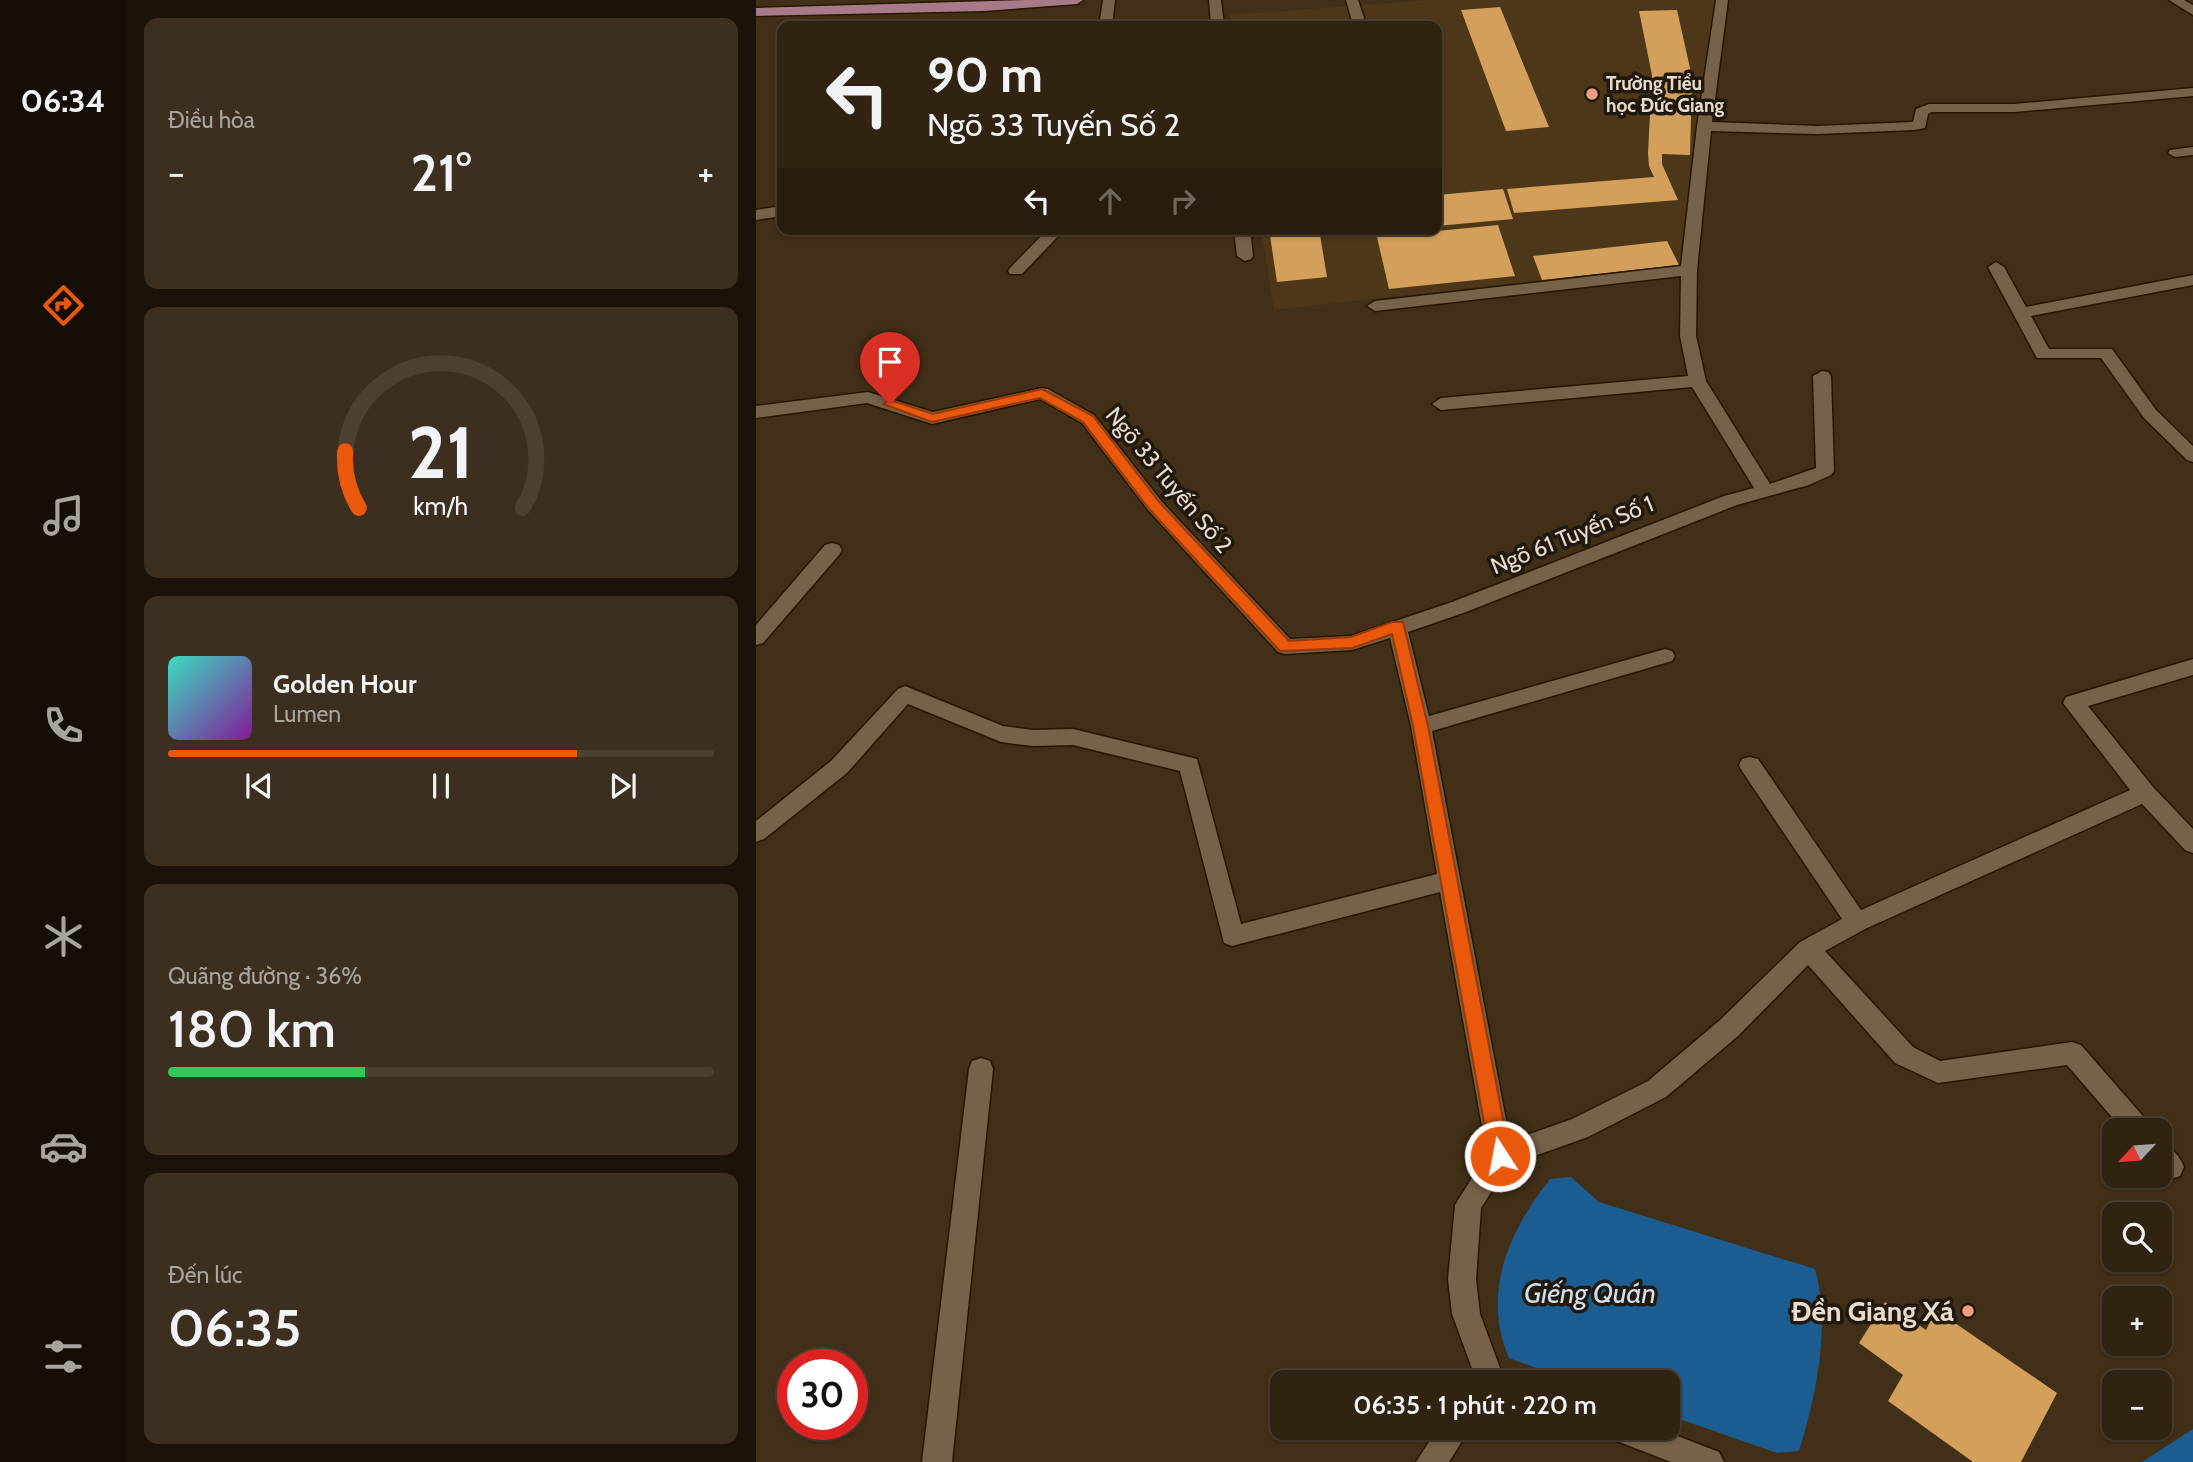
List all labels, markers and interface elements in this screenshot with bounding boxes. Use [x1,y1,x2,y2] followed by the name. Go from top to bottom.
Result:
[927,45,1043,104] text: 90 m
[812,49,903,140] icon: left
[1606,72,1725,117] place label: Trường Tiểu học Đức Giang
[21,81,105,120] text: 06:34
[1584,86,1600,102] marker: Trường Tiểu học Đức Giang
[927,105,1180,144] text: Ngõ 33 Tuyến Số 2
[168,106,255,134] text: Điều hòa
[411,141,471,204] text: 21°
[168,149,185,196] text: −
[697,149,714,196] text: +
[1018,182,1056,220] icon: left
[1091,182,1129,220] icon: ahead
[1164,182,1202,220] icon: right
[39,281,88,330] icon: directions
[860,332,920,404] pin
[871,343,909,381] icon: arrive
[1100,401,1238,559] street label: Ngõ 33 Tuyến Số 2
[408,409,474,497] text: 21
[1487,490,1657,580] street label: Ngõ 61 Tuyến Số 1
[39,491,88,540] icon: music
[414,491,468,521] text: km/h
[273,668,416,700] text: Golden Hour
[273,700,341,728] text: Lumen
[39,701,88,750] icon: phone
[240,767,278,805] icon: previous
[422,767,460,805] icon: pause
[604,767,642,805] icon: next
[39,912,88,961] icon: climate
[168,962,362,990] text: Quãng đường · 36%
[168,997,336,1060] text: 180 km
[2102,1118,2172,1188] north arrow
[2102,1118,2172,1440] map controls
[1463,1119,1537,1193] position arrow
[39,1122,88,1171] icon: car
[2102,1202,2172,1272] button: search
[168,1261,243,1289] text: Đến lúc
[1524,1276,1656,1310] water label: Giếng Quán
[2102,1286,2172,1356] button: +
[1791,1294,1954,1328] place label: Đền Giang Xá
[168,1296,301,1359] text: 06:35
[1960,1303,1976,1319] marker: Đền Giang Xá
[39,1332,88,1381] icon: filters
[777,1349,868,1440] speed limit sign: 30
[2102,1370,2172,1440] button: −
[1353,1389,1597,1421] text: 06:35 · 1 phút · 220 m

